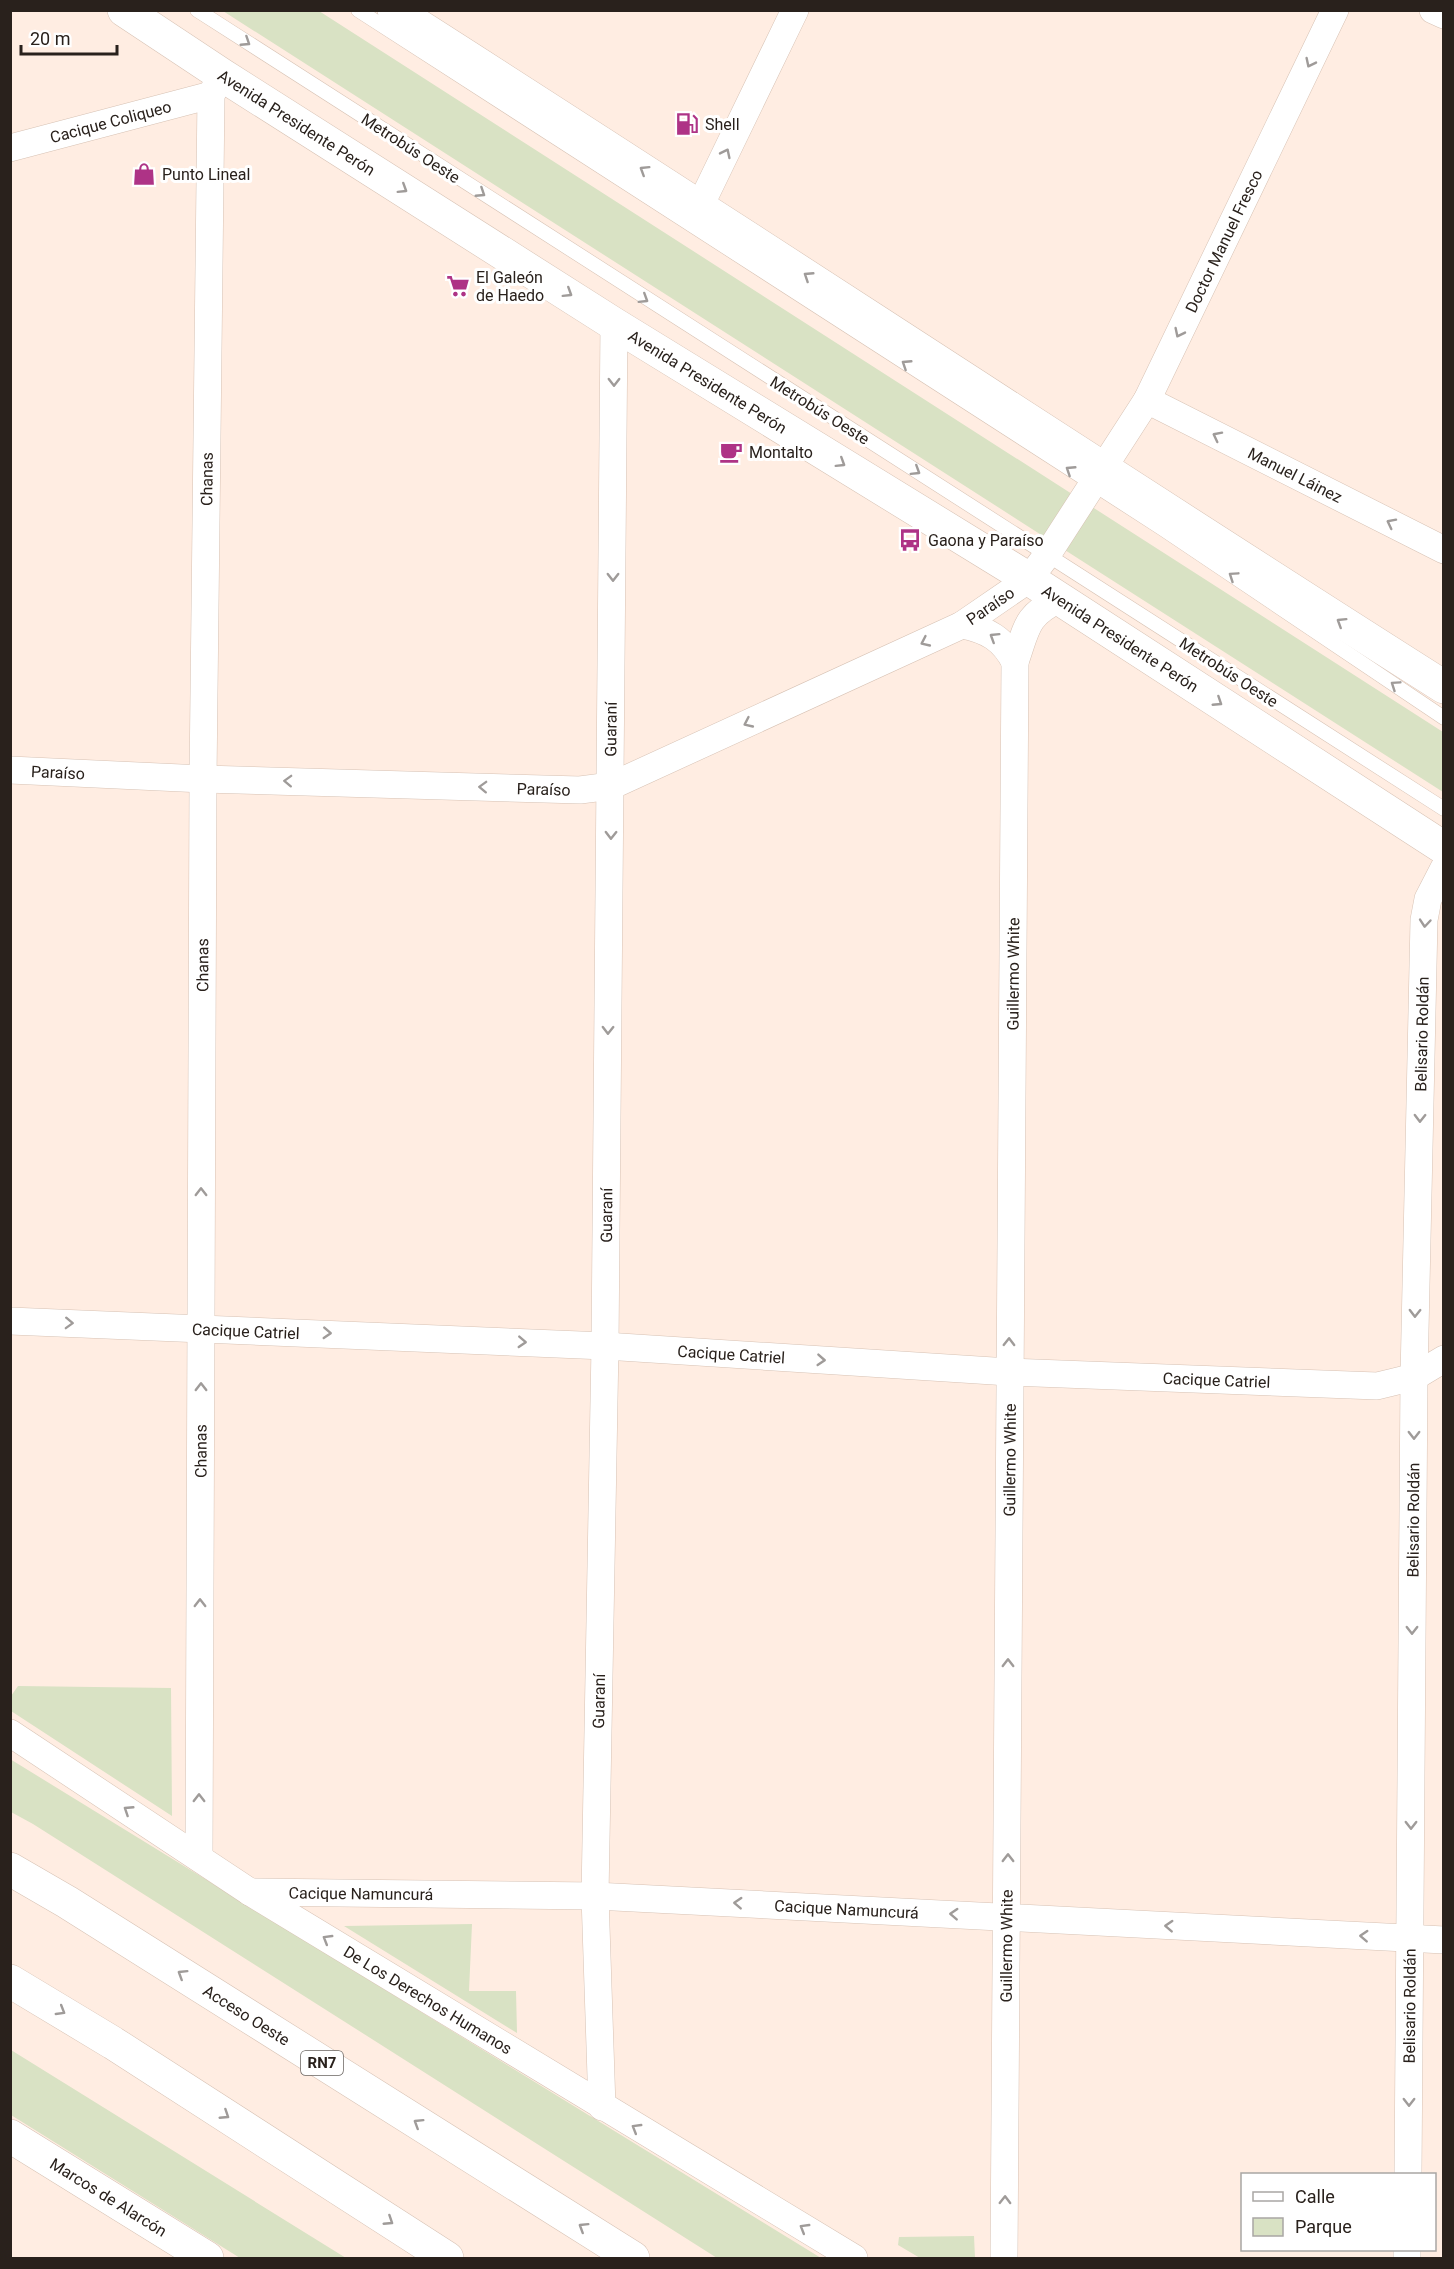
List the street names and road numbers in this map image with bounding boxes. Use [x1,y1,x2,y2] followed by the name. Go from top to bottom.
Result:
[214,66,378,180] street label: Avenida Presidente Perón
[48,97,173,147] street label: Cacique Coliqueo
[358,110,464,187] street label: Metrobús Oeste
[1182,167,1267,316] street label: Doctor Manuel Fresco
[625,326,790,438] street label: Avenida Presidente Perón
[767,372,873,449] street label: Metrobús Oeste
[1245,444,1345,507] street label: Manuel Láinez
[197,452,217,506] street label: Chanas
[1038,581,1202,696] street label: Avenida Presidente Perón
[963,583,1018,629] street label: Paraíso
[1176,634,1282,711] street label: Metrobús Oeste
[601,701,621,757] street label: Guaraní
[31,762,85,783] street label: Paraíso
[516,779,571,800] street label: Paraíso
[1003,917,1023,1031] street label: Guillermo White
[193,938,212,992] street label: Chanas
[1411,976,1433,1092] street label: Belisario Roldán
[597,1187,616,1243] street label: Guaraní
[192,1320,300,1343] street label: Cacique Catriel
[677,1342,786,1368] street label: Cacique Catriel
[1162,1369,1271,1392] street label: Cacique Catriel
[1000,1403,1020,1517] street label: Guillermo White
[191,1424,211,1478] street label: Chanas
[1403,1462,1423,1578] street label: Belisario Roldán
[589,1672,609,1729] street label: Guaraní
[289,1883,433,1904] street label: Cacique Namuncurá
[997,1889,1017,2003] street label: Guillermo White
[774,1896,919,1923] street label: Cacique Namuncurá
[340,1942,515,2059] street label: De Los Derechos Humanos
[1400,1948,1420,2064] street label: Belisario Roldán
[200,1981,293,2050] street label: Acceso Oeste
[301,2051,343,2075] road number: RN7
[46,2154,170,2241] street label: Marcos de Alarcón

